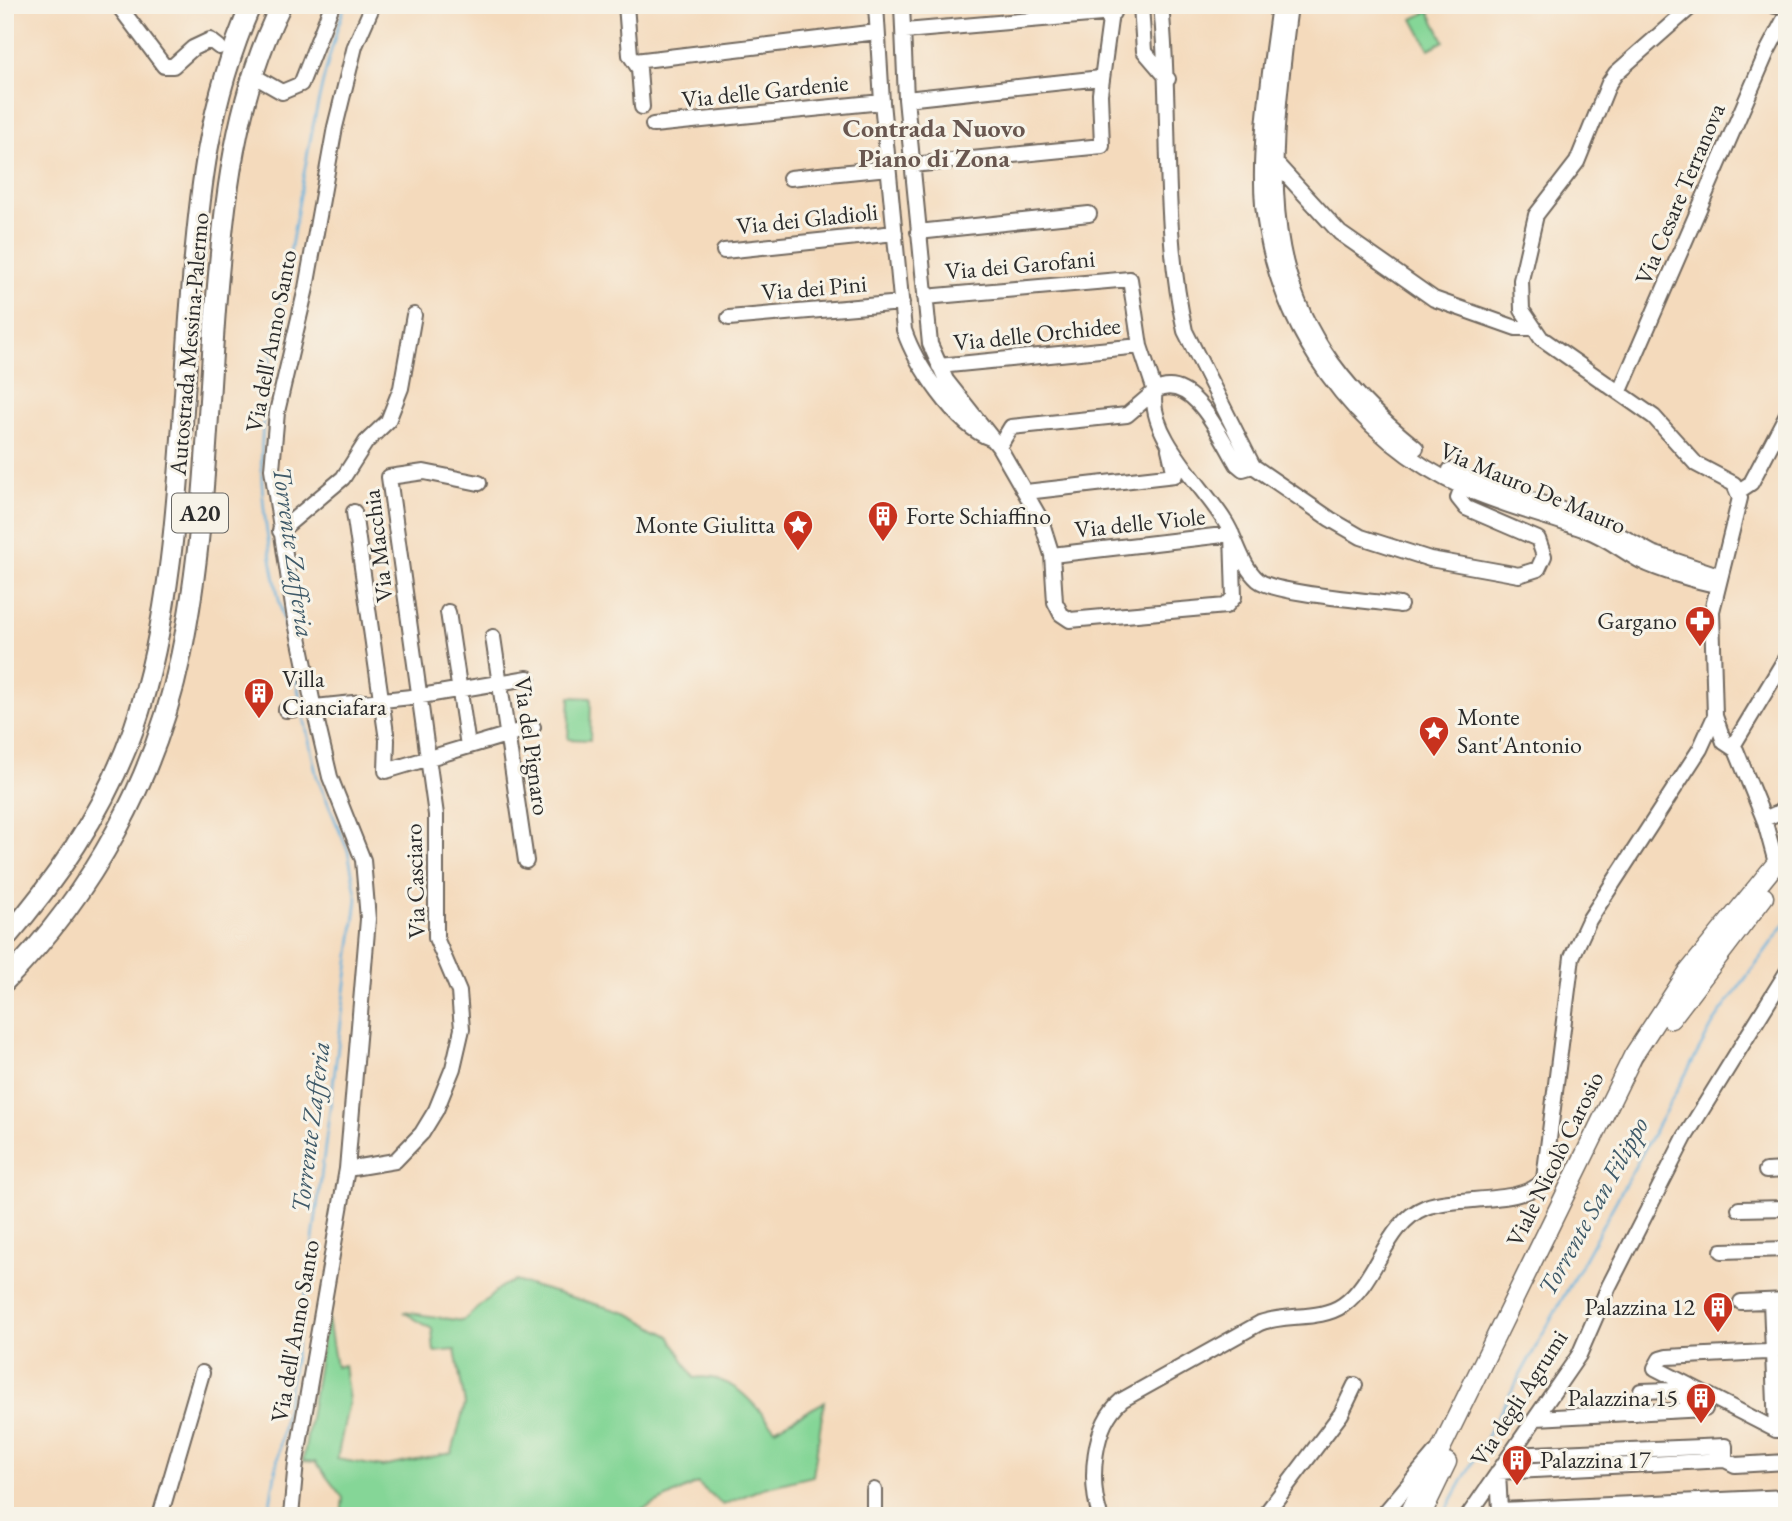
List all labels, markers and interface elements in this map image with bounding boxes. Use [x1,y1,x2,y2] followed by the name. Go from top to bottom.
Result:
[680,66,850,115] street label: Via delle Gardenie
[1627,98,1732,289] street label: Via Cesare Terranova
[843,111,1025,175] district label: Contrada Nuovo Piano di Zona
[735,196,879,241] street label: Via dei Gladioli
[161,211,215,478] street label: Autostrada Messina-Palermo
[944,243,1096,286] street label: Via dei Garofani
[238,247,303,435] street label: Via dell'Anno Santo
[760,267,868,308] street label: Via dei Pini
[952,309,1122,358] street label: Via delle Orchidee
[1435,434,1631,541] street label: Via Mauro De Mauro
[265,464,323,640] water label: Torrente Zafferia
[355,487,400,604] street label: Via Macchia
[172,494,228,533] road number: A20
[866,499,900,543] building icon: Forte Schiaffino
[906,500,1051,531] place label: Forte Schiaffino
[1073,500,1207,545] street label: Via delle Viole
[781,508,815,552] place icon: Monte Giulitta
[635,509,775,540] place label: Monte Giulitta
[1683,604,1717,648] pharmacy icon: Gargano
[1597,605,1677,636] place label: Gargano
[282,663,387,722] place label: Villa Cianciafara
[507,675,558,817] street label: Via del Pignaro
[242,676,276,720] building icon: Villa Cianciafara
[1457,701,1582,760] place label: Monte Sant'Antonio
[1417,714,1451,758] place icon: Monte Sant'Antonio
[397,823,432,939] street label: Via Casciaro
[283,1039,337,1215] water label: Torrente Zafferia
[1499,1066,1610,1251] street label: Viale Nicolò Carosio
[1530,1111,1656,1301] water label: Torrente San Filippo
[263,1237,326,1425] street label: Via dell'Anno Santo
[1701,1290,1735,1334] building icon: Palazzina 12
[1584,1291,1695,1322] place label: Palazzina 12
[1463,1324,1574,1472] street label: Via degli Agrumi
[1684,1381,1718,1425] building icon: Palazzina 15
[1567,1382,1678,1413] place label: Palazzina 15
[1500,1443,1534,1487] building icon: Palazzina 17
[1540,1444,1651,1475] place label: Palazzina 17

